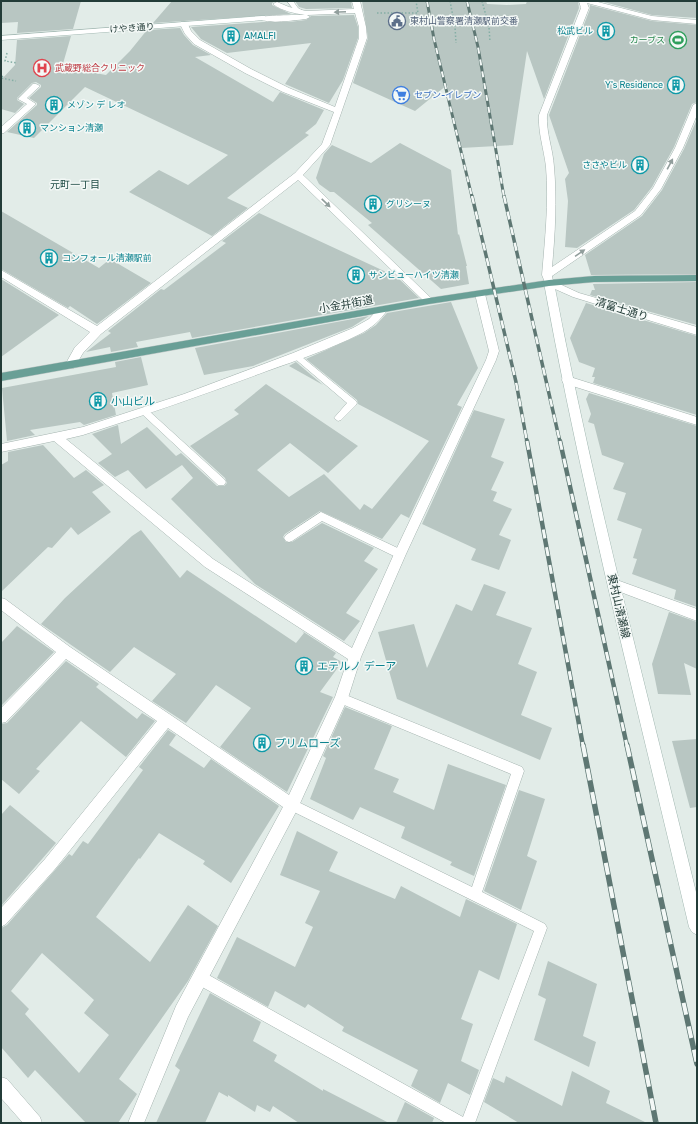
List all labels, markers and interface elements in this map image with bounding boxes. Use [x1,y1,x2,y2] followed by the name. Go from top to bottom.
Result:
[333,9,346,15] one-way arrow
[387,11,407,31] public building icon: 東村山警察署清瀬駅前交番
[410,15,518,26] place label: 東村山警察署清瀬駅前交番
[109,21,155,35] street label: けやき通り
[596,21,616,41] building icon: 松武ビル
[221,26,241,46] building icon: AMALFI
[557,26,593,36] place label: 松武ビル
[668,30,688,50] sports icon: カーブス
[244,31,276,41] place label: AMALFI
[630,35,665,45] place label: カーブス
[32,58,52,78] hospital icon: 武蔵野総合クリニック
[55,63,145,73] place label: 武蔵野総合クリニック
[666,75,686,95] building icon: Y's Residence
[605,80,663,90] place label: Y's Residence
[391,85,411,105] supermarket icon: セブン-イレブン
[414,90,481,100] place label: セブン-イレブン
[44,95,64,115] building icon: メゾン デ レオ
[67,100,125,110] place label: メゾン デ レオ
[17,118,37,138] building icon: マンション清瀬
[40,123,103,133] place label: マンション清瀬
[630,155,650,175] building icon: ささやビル
[667,158,674,170] one-way arrow
[582,160,627,170] place label: ささやビル
[50,179,100,191] district label: 元町一丁目
[363,194,383,214] building icon: グリシーヌ
[321,198,332,207] one-way arrow
[386,199,431,209] place label: グリシーヌ
[39,248,59,268] building icon: コンフォール清瀬駅前
[574,249,585,257] one-way arrow
[62,253,152,263] place label: コンフォール清瀬駅前
[346,265,366,285] building icon: サンビューハイツ清瀬
[369,270,459,280] place label: サンビューハイツ清瀬
[318,293,374,316] street label: 小金井街道
[594,295,650,324] street label: 清富士通り
[88,391,108,411] building icon: 小山ビル
[111,395,155,408] place label: 小山ビル
[605,572,632,640] street label: 東村山清瀬線
[294,656,314,676] building icon: エテルノ デーア
[317,660,396,673] place label: エテルノ デーア
[252,733,272,753] building icon: プリムローズ
[275,737,340,750] place label: プリムローズ

